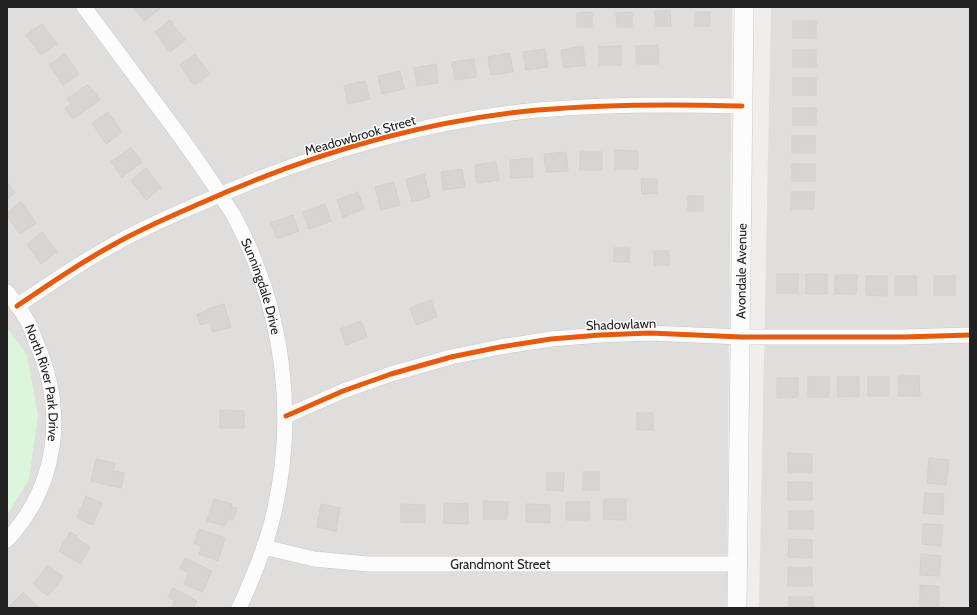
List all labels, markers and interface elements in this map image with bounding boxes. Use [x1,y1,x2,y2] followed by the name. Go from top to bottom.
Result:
[303,111,418,158] street label: Meadowbrook Street
[732,223,749,319] street label: Avondale Avenue
[238,235,284,336] street label: Sunningdale Drive
[586,315,656,333] street label: Shadowlawn
[22,322,62,443] street label: North River Park Drive
[450,556,551,572] street label: Grandmont Street

